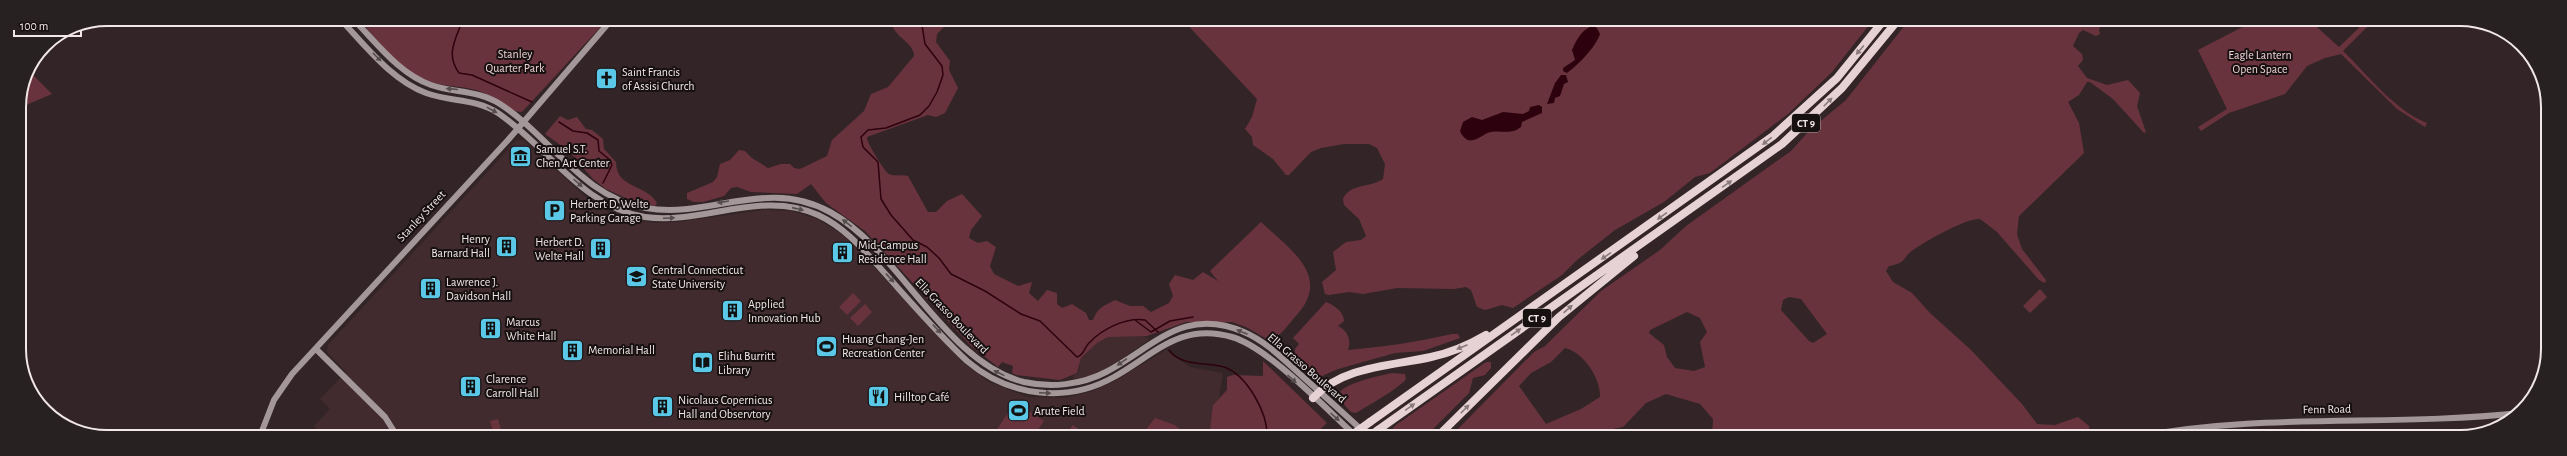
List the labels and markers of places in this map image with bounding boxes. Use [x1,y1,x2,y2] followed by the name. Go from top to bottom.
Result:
[593,66,619,92] church icon: Saint Francis of Assisi Church
[622,66,695,92] place label: Saint Francis of Assisi Church
[507,143,533,169] museum icon: Samuel S.T. Chen Art Center
[536,143,610,169] place label: Samuel S.T. Chen Art Center
[542,198,568,224] parking icon: Herbert D. Welte Parking Garage
[570,198,649,224] place label: Herbert D. Welte Parking Garage
[431,233,490,259] place label: Henry Barnard Hall
[493,233,519,259] building icon: Henry Barnard Hall
[535,236,584,262] place label: Herbert D. Welte Hall
[587,236,613,262] building icon: Herbert D. Welte Hall
[829,239,855,265] building icon: Mid-Campus Residence Hall
[858,239,927,265] place label: Mid-Campus Residence Hall
[623,264,649,290] school or university icon: Central Connecticut State University
[652,264,743,291] place label: Central Connecticut State University
[417,276,443,302] building icon: Lawrence J. Davidson Hall
[446,276,511,302] place label: Lawrence J. Davidson Hall
[720,298,746,324] building icon: Applied Innovation Hub
[748,298,821,324] place label: Applied Innovation Hub
[478,316,504,342] building icon: Marcus White Hall
[506,316,556,342] place label: Marcus White Hall
[814,333,840,359] sports icon: Huang Chang-Jen Recreation Center
[842,333,925,359] place label: Huang Chang-Jen Recreation Center
[559,337,585,363] building icon: Memorial Hall
[588,344,655,356] place label: Memorial Hall
[689,350,715,376] library icon: Elihu Burritt Library
[718,350,775,377] place label: Elihu Burritt Library
[457,373,483,399] building icon: Clarence Carroll Hall
[486,373,539,399] place label: Clarence Carroll Hall
[866,384,892,410] restaurant icon: Hilltop Café
[894,391,949,403] place label: Hilltop Café
[650,394,676,420] building icon: Nicolaus Copernicus Hall and Observtory
[678,394,772,421] place label: Nicolaus Copernicus Hall and Observtory
[1006,398,1032,424] sports icon: Arute Field
[1034,405,1085,417] place label: Arute Field

